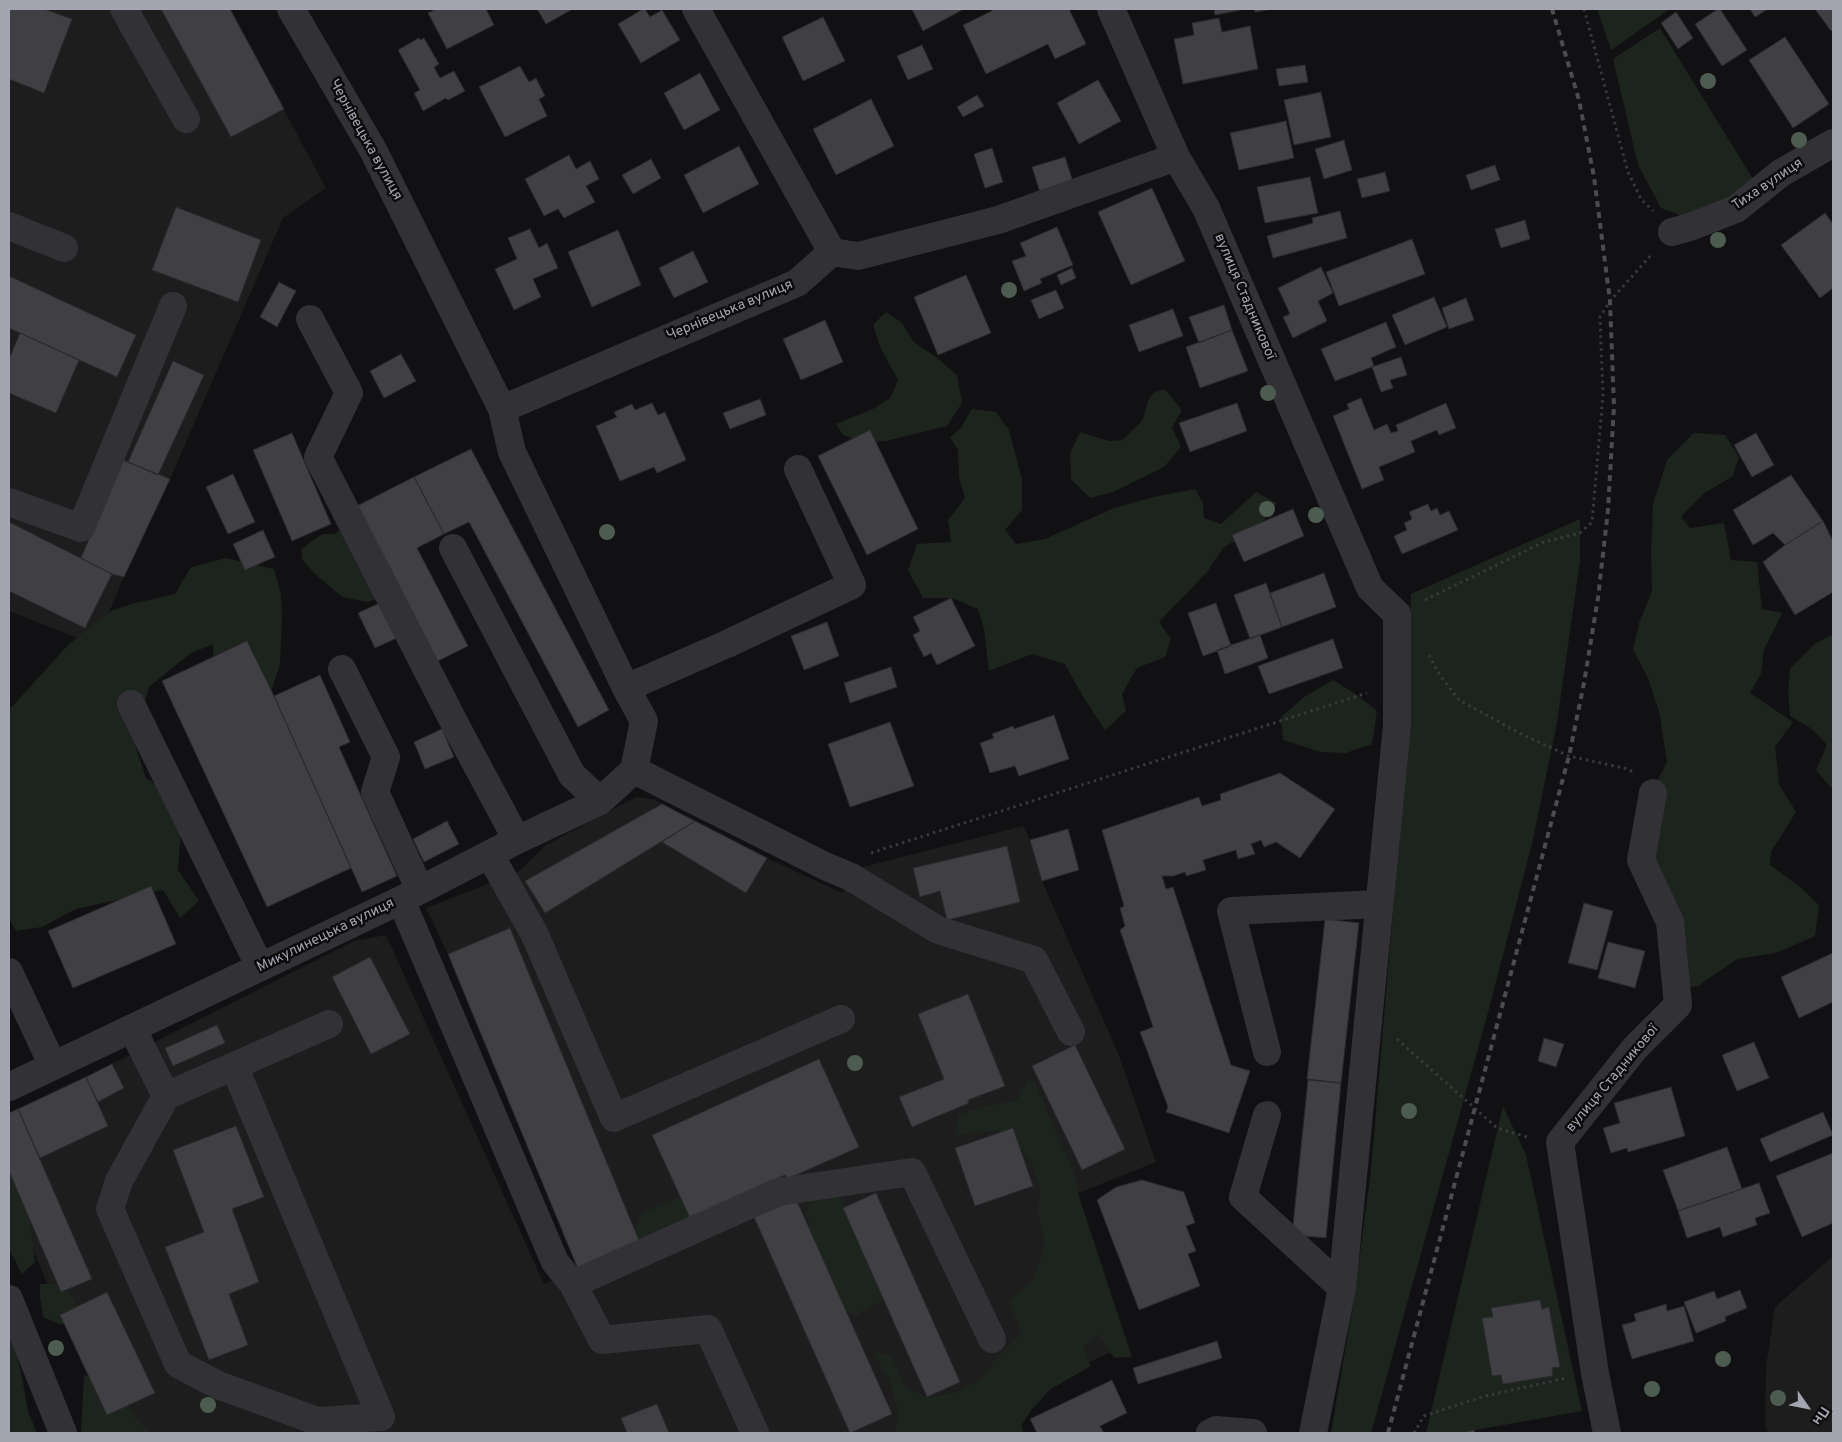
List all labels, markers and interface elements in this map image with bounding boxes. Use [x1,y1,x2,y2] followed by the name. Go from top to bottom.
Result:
[325,77,405,203] street label: Чернівецька вулиця
[1730,155,1806,215] street label: Тиха вулиця
[1210,231,1278,363] street label: вулиця Стадникової
[664,277,796,345] street label: Чернівецька вулиця
[255,895,397,977] street label: Микулинецька вулиця
[1563,1022,1663,1136] street label: вулиця Стадникової
[1782,1382,1832,1432] north arrow
[1808,1403,1832,1428] text: Пн

